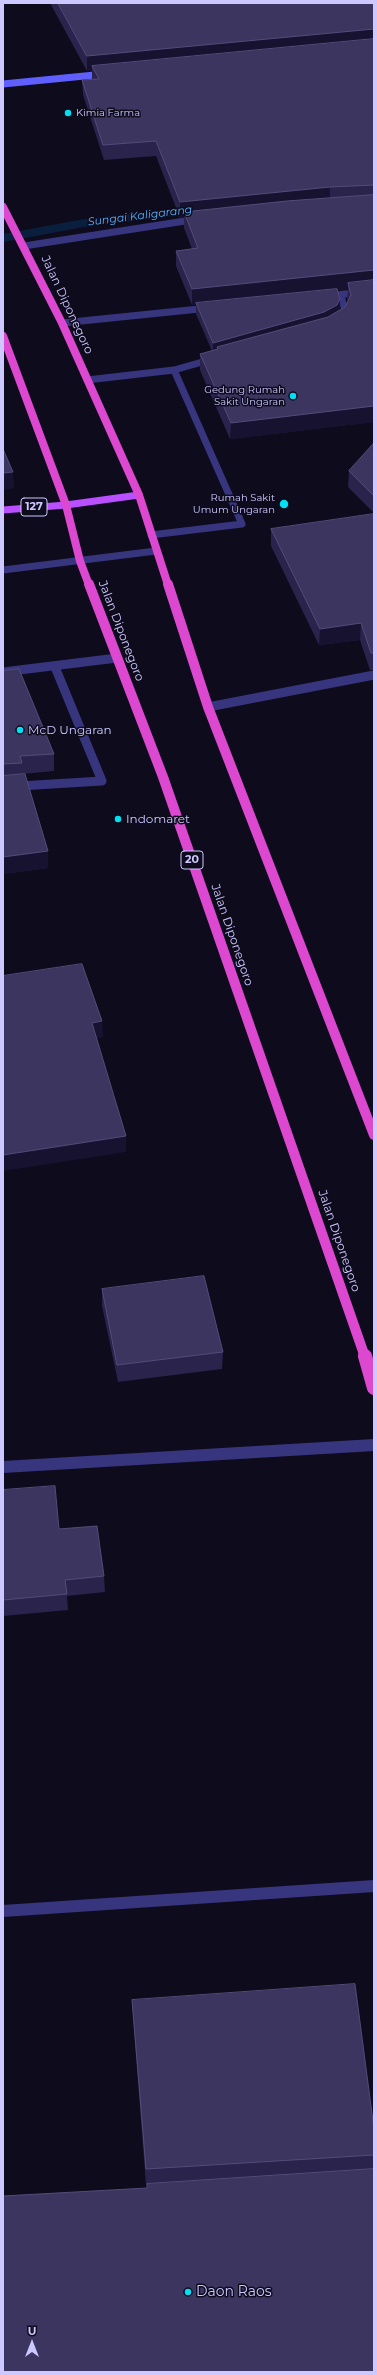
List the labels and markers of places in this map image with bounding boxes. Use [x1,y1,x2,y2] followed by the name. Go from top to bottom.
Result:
[76,107,140,119] place label: Kimia Farma
[63,108,73,118] marker: Kimia Farma
[204,384,285,408] place label: Gedung Rumah Sakit Ungaran
[288,391,298,401] marker: Gedung Rumah Sakit Ungaran
[193,492,275,516] place label: Rumah Sakit Umum Ungaran
[278,498,290,510] marker: Rumah Sakit Umum Ungaran
[28,723,112,737] place label: McD Ungaran
[15,725,25,735] marker: McD Ungaran
[126,812,190,826] place label: Indomaret
[113,814,123,824] marker: Indomaret
[196,2284,272,2300] place label: Daon Raos
[183,2287,193,2297] marker: Daon Raos

